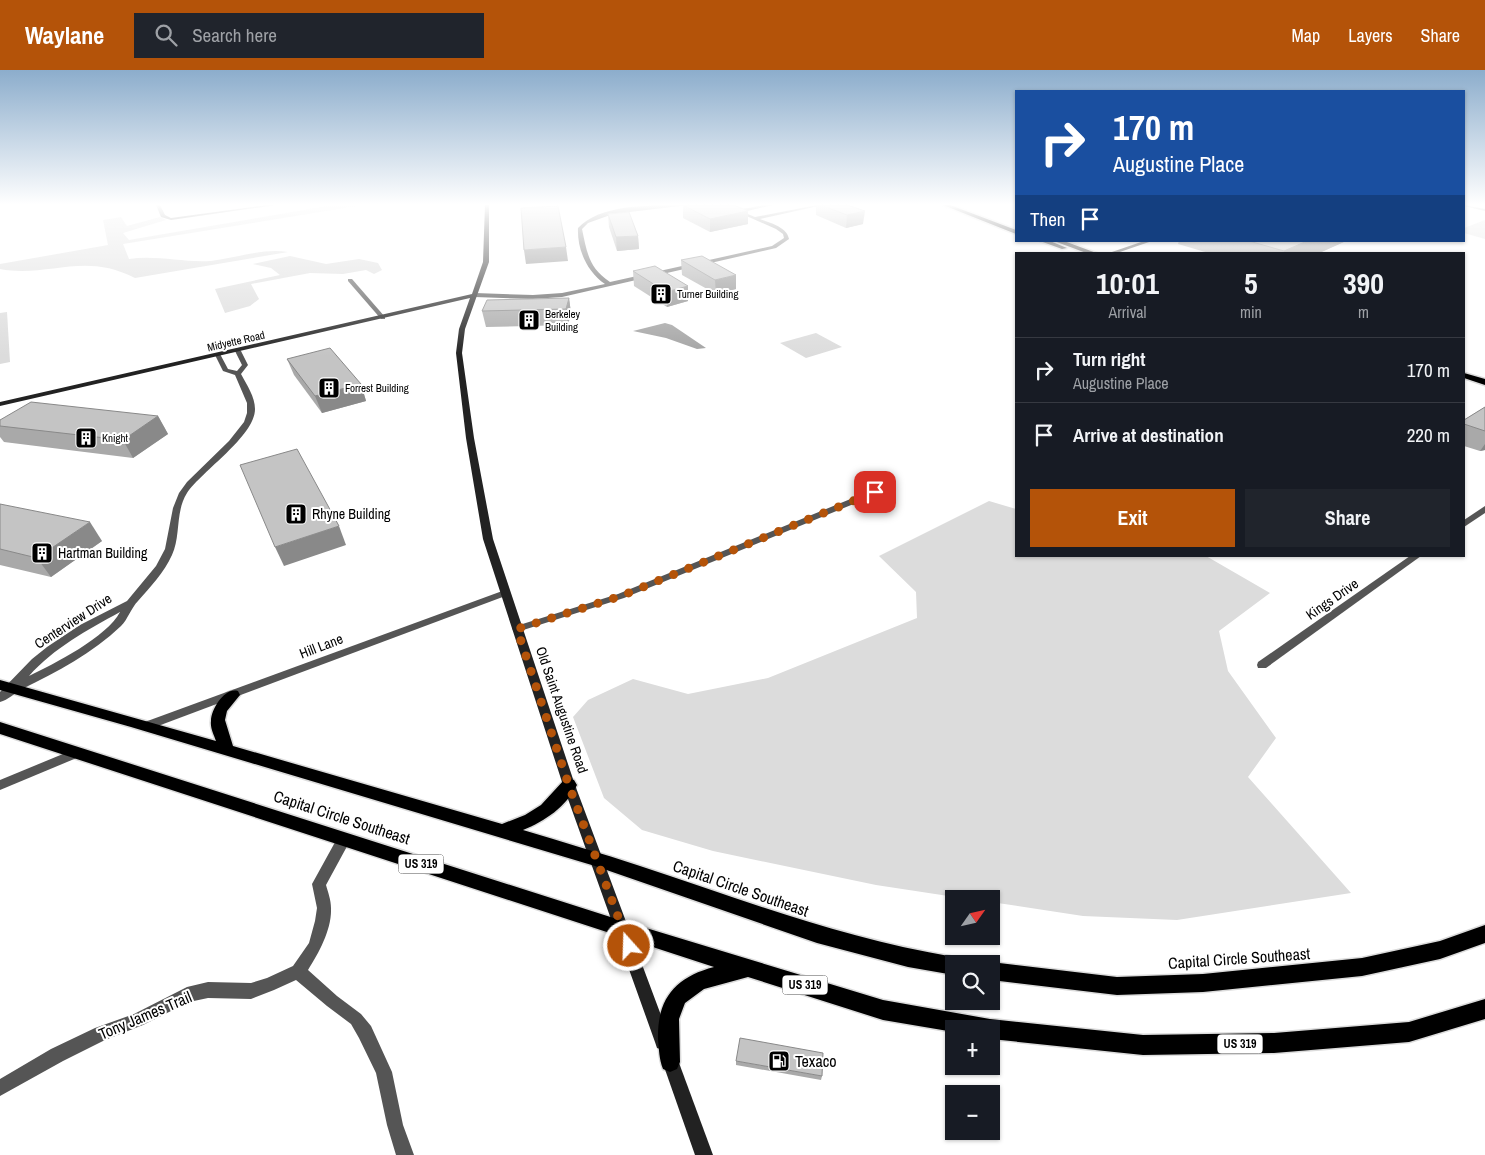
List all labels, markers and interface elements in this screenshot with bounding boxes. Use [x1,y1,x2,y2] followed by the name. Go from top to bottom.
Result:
[134,13,484,58] search box
[25,19,104,51] text: Waylane
[152,21,180,49] icon: search
[192,22,277,48] text: Search here
[1292,23,1320,48] text: Map
[1348,23,1393,48] text: Layers
[1421,23,1460,48] text: Share
[1113,104,1194,151] text: 170 m
[1030,110,1095,175] icon: right
[1113,149,1244,179] text: Augustine Place
[1076,205,1104,233] icon: arrive
[1030,206,1066,232] text: Then
[1096,263,1159,303] text: 10:01
[1244,263,1258,303] text: 5
[1343,263,1384,303] text: 390
[649,282,673,306] building icon: Turner Building
[677,287,738,301] place label: Turner Building
[1109,301,1146,323] text: Arrival
[1240,301,1262,323] text: min
[1358,301,1369,323] text: m
[545,307,581,334] place label: Berkeley Building
[517,308,541,332] building icon: Berkeley Building
[206,328,266,354] street label: Midyette Road
[1073,346,1145,372] text: Turn right
[1030,356,1058,384] icon: right
[1407,357,1450,383] text: 170 m
[1073,372,1169,394] text: Augustine Place
[317,376,341,400] building icon: Forrest Building
[345,381,409,395] place label: Forrest Building
[1030,421,1058,449] icon: arrive
[1073,422,1224,448] text: Arrive at destination
[1407,422,1450,448] text: 220 m
[74,426,98,450] building icon: Knight
[102,431,129,445] place label: Knight
[854,471,896,513] pin
[861,478,889,506] icon: arrive
[1030,489,1235,547] button: Exit
[1245,489,1450,547] button: Share
[284,502,308,526] building icon: Rhyne Building
[312,505,391,523] place label: Rhyne Building
[30,541,54,565] building icon: Hartman Building
[58,544,148,562] place label: Hartman Building
[1302,574,1362,624] street label: Kings Drive
[31,589,115,653] street label: Centerview Drive
[297,629,345,663] street label: Hill Lane
[532,644,592,776] street label: Old Saint Augustine Road
[271,785,413,850] street label: Capital Circle Southeast
[398,854,444,874] road number: US 319
[670,854,812,922] street label: Capital Circle Southeast
[945,890,1000,945] north arrow
[945,890,1000,1140] map controls
[602,919,654,971] position arrow
[1167,942,1311,974] street label: Capital Circle Southeast
[945,955,1000,1010] button: search
[782,976,828,994] road number: US 319
[95,985,195,1045] street label: Tony James Trail
[945,1020,1000,1075] button: +
[1218,1034,1262,1054] road number: US 319
[767,1049,791,1073] fuel station icon: Texaco
[795,1050,837,1072] place label: Texaco
[945,1085,1000,1140] button: −

